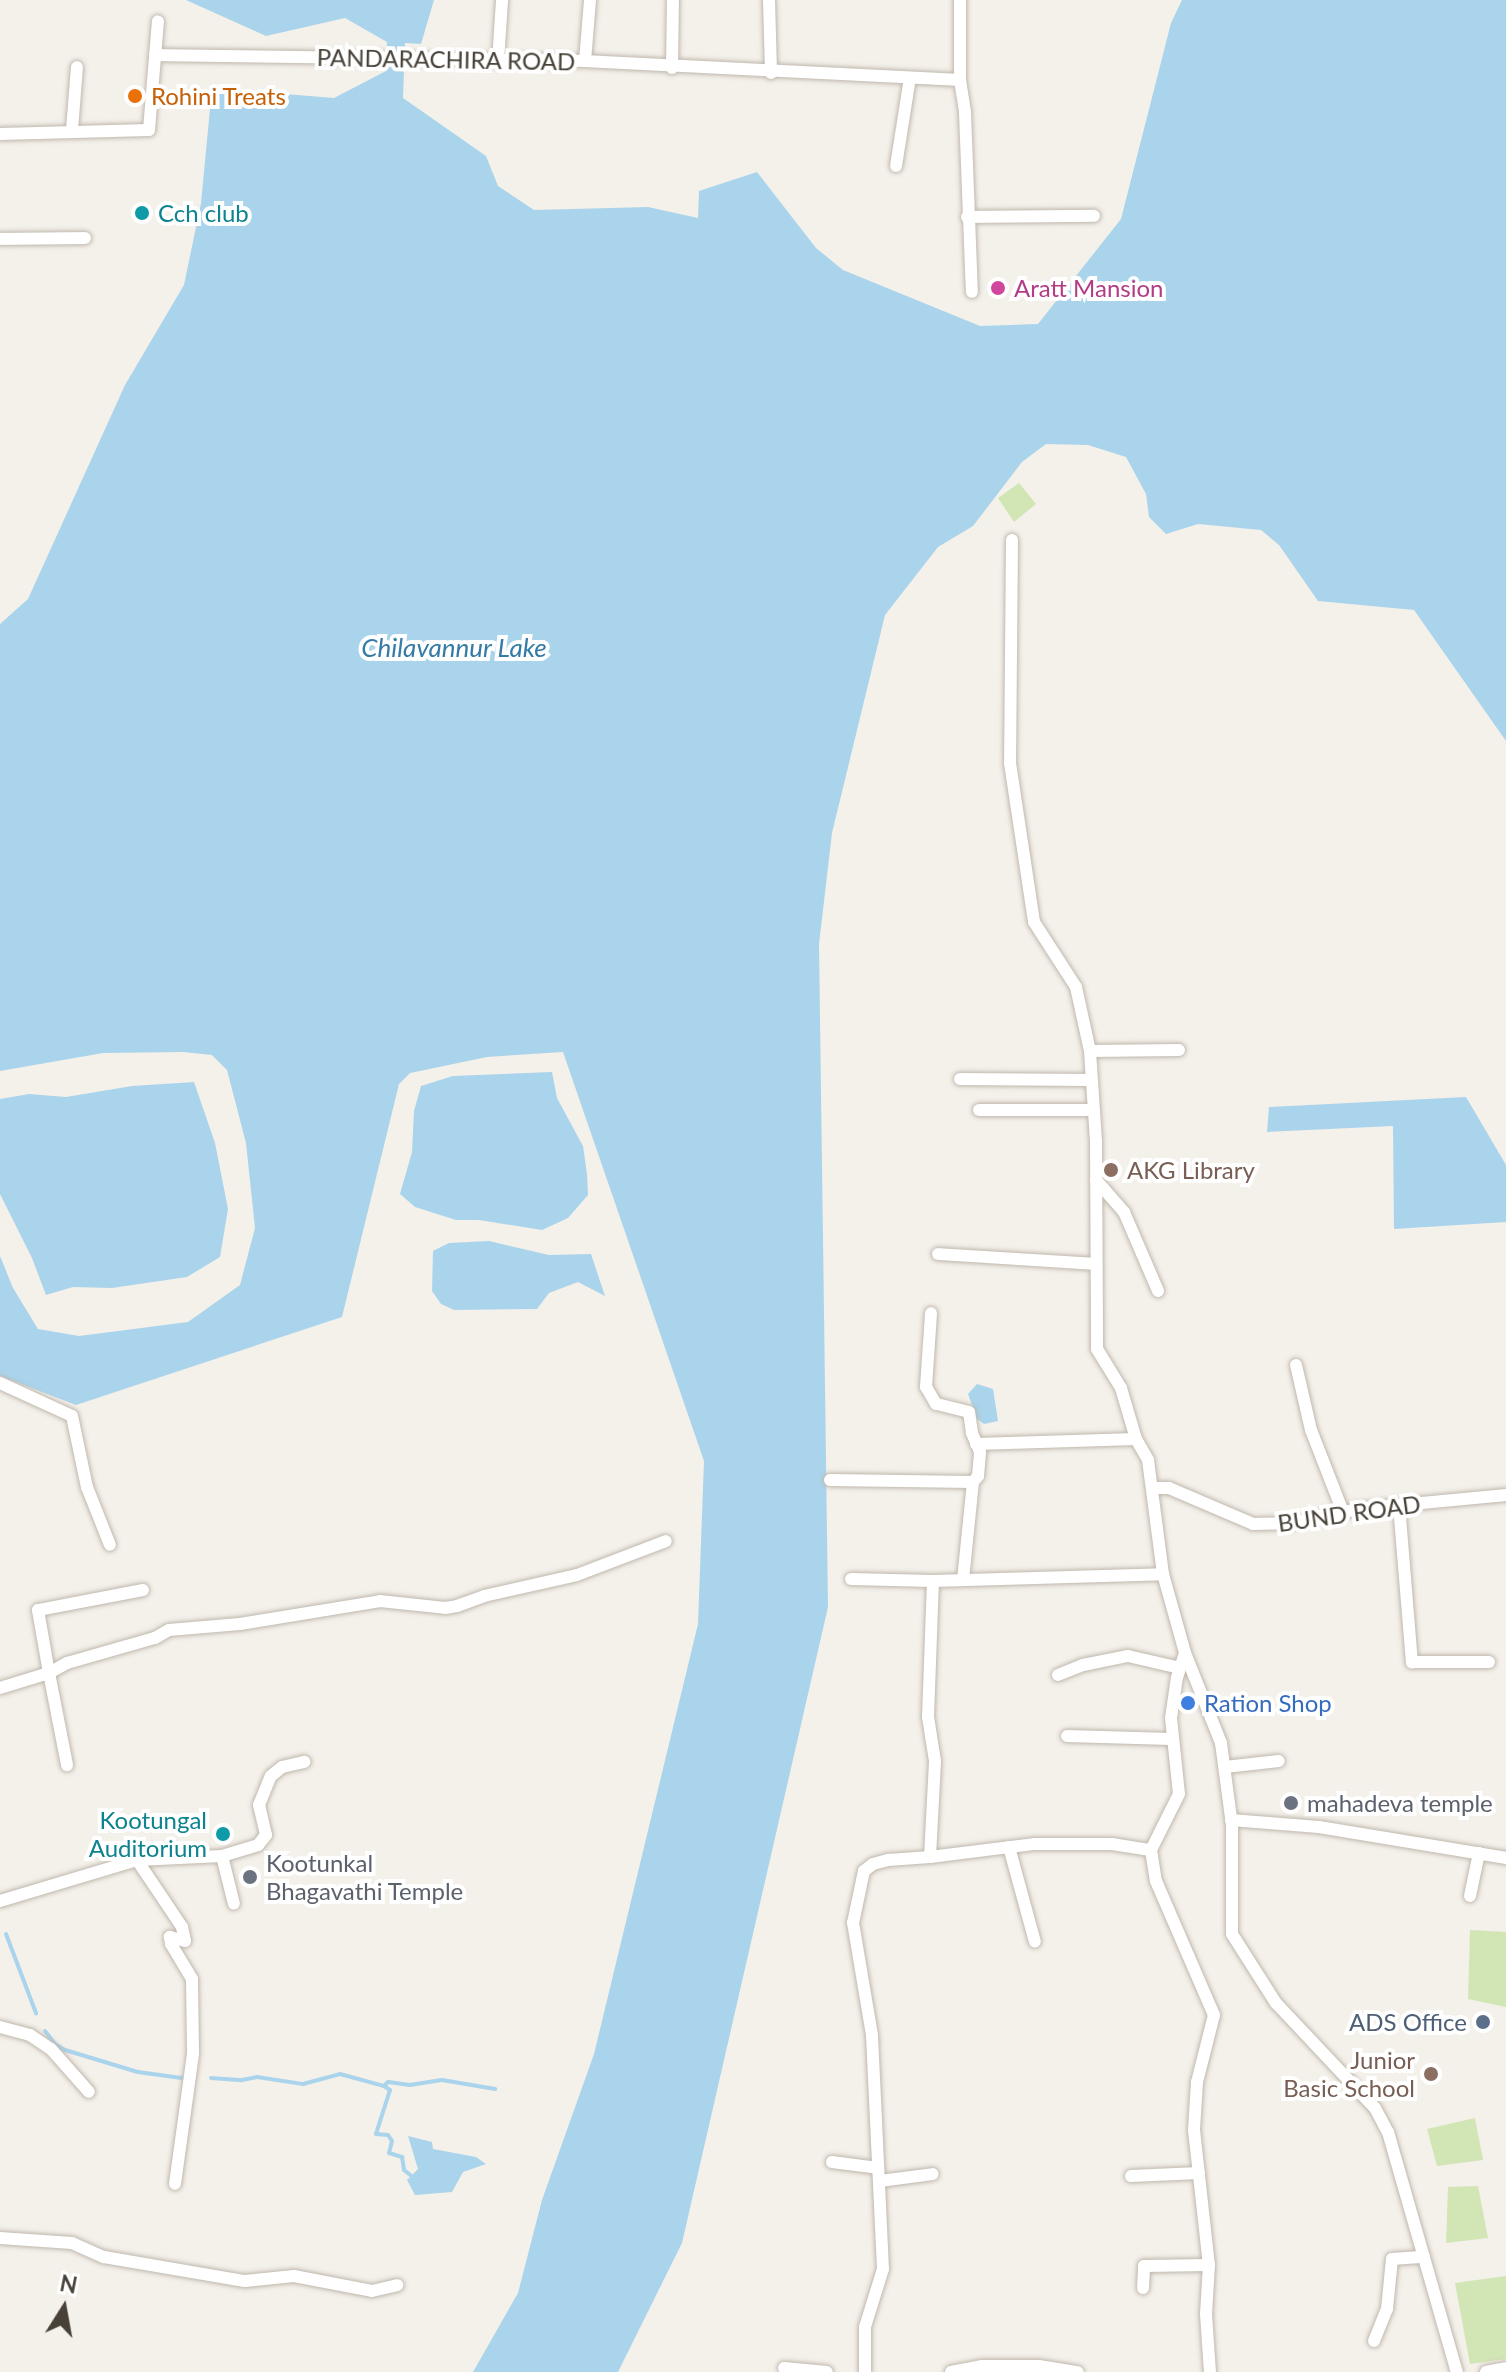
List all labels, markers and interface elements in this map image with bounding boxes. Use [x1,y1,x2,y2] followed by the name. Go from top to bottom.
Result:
[316,42,576,76] street label: PANDARACHIRA ROAD
[151,82,287,110] place label: Rohini Treats
[126,87,144,105] marker: Rohini Treats
[158,199,249,227] place label: Cch club
[133,204,151,222] marker: Cch club
[1014,274,1163,302] place label: Aratt Mansion
[989,279,1007,297] marker: Aratt Mansion
[361,632,547,664] water label: Chilavannur Lake
[1127,1156,1255,1184] place label: AKG Library
[1102,1161,1120,1179] marker: AKG Library
[1276,1489,1422,1537] street label: BUND ROAD
[1204,1689,1332,1717] place label: Ration Shop
[1179,1694,1197,1712] marker: Ration Shop
[1307,1789,1493,1817] place label: mahadeva temple
[1282,1794,1300,1812] marker: mahadeva temple
[89,1806,207,1862] place label: Kootungal Auditorium
[214,1825,232,1843] marker: Kootungal Auditorium
[266,1849,464,1905] place label: Kootunkal Bhagavathi Temple
[241,1868,259,1886] marker: Kootunkal Bhagavathi Temple
[1349,2008,1467,2036] place label: ADS Office
[1474,2013,1492,2031] marker: ADS Office
[1283,2046,1415,2102] place label: Junior Basic School
[1422,2065,1440,2083] marker: Junior Basic School
[24,2268,104,2348] north arrow
[58,2269,80,2299] text: N

